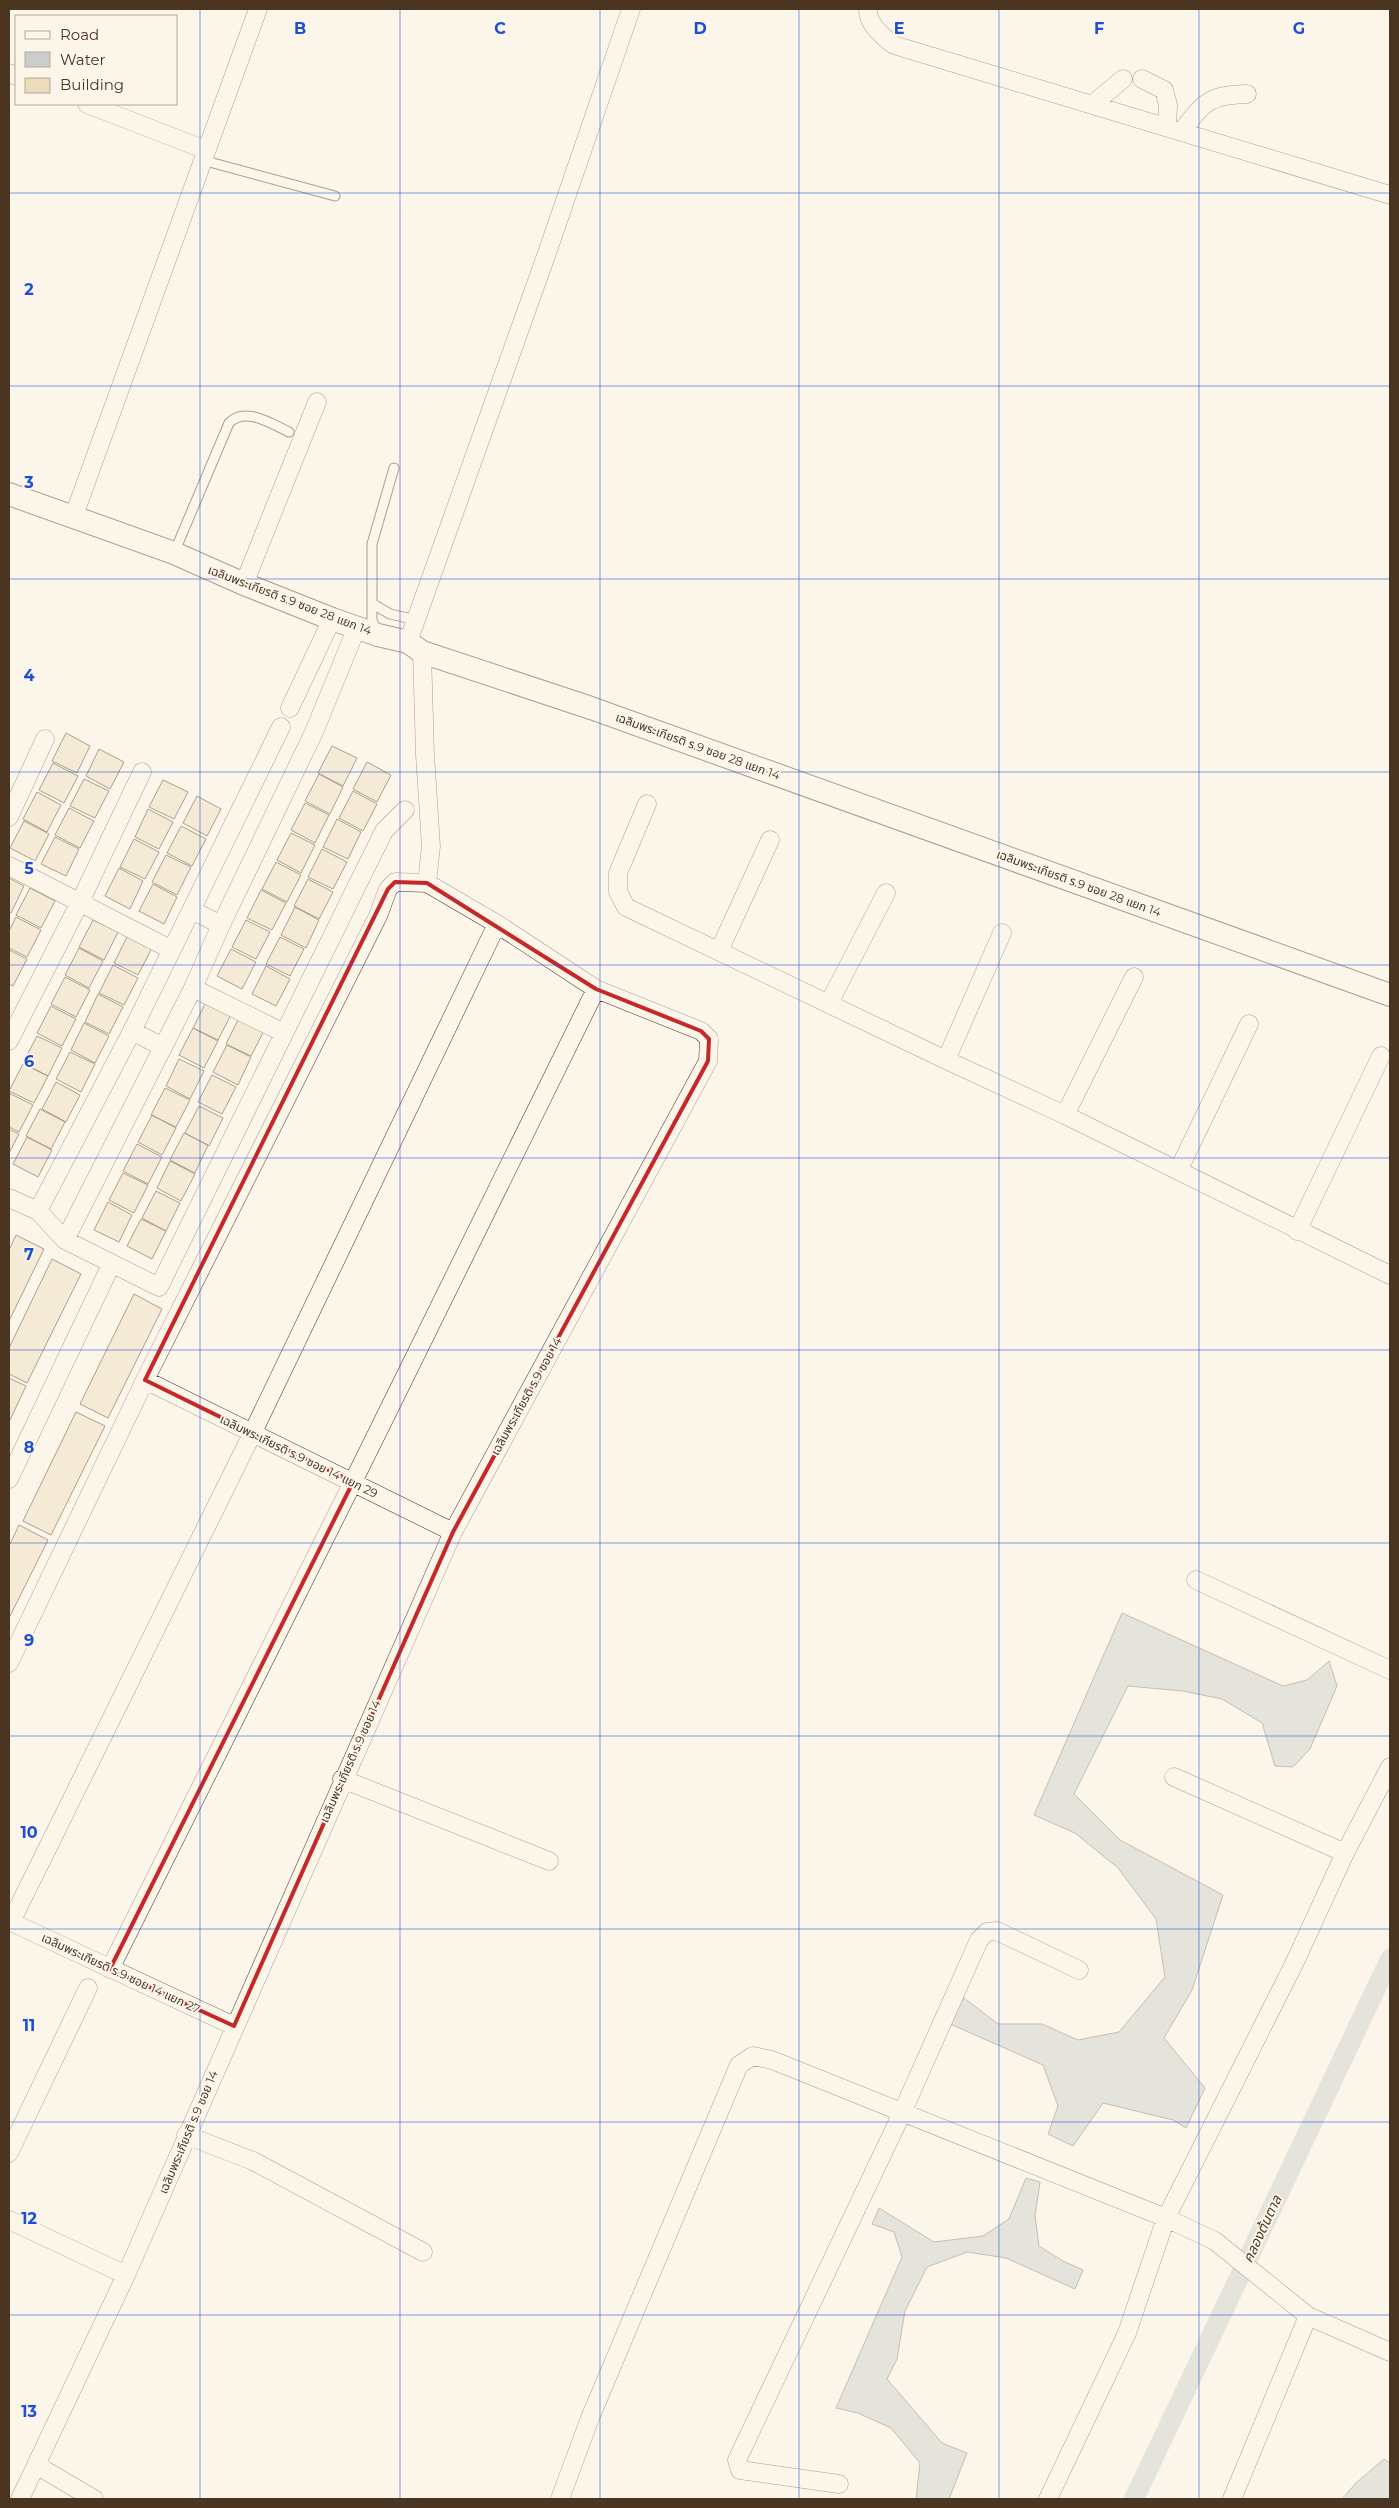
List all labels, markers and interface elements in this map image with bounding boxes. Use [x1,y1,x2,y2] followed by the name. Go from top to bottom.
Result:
[15,15,178,105] legend
[294,19,306,38] text: B
[494,19,506,38] text: C
[693,19,707,38] text: D
[894,19,904,38] text: E
[1094,19,1104,38] text: F
[1293,19,1305,38] text: G
[60,25,99,44] text: Road
[60,50,106,69] text: Water
[60,75,124,94] text: Building
[24,280,34,299] text: 2
[23,473,34,492] text: 3
[206,562,374,638] street label: เฉลิมพระเกียรติ ร.9 ซอย 28 แยก 14
[23,666,35,685] text: 4
[614,709,782,783] street label: เฉลิมพระเกียรติ ร.9 ซอย 28 แยก 14
[995,846,1163,920] street label: เฉลิมพระเกียรติ ร.9 ซอย 28 แยก 14
[24,859,34,878] text: 5
[24,1052,34,1071] text: 6
[24,1245,34,1264] text: 7
[487,1334,565,1458] street label: เฉลิมพระเกียรติ ร.9 ซอย 14
[218,1411,380,1501] street label: เฉลิมพระเกียรติ ร.9 ซอย 14 แยก 29
[24,1438,34,1457] text: 8
[24,1631,34,1650] text: 9
[316,1697,384,1825] street label: เฉลิมพระเกียรติ ร.9 ซอย 14
[20,1823,38,1842] text: 10
[39,1930,203,2016] street label: เฉลิมพระเกียรติ ร.9 ซอย 14 แยก 27
[23,2016,35,2035] text: 11
[155,2068,221,2196] street label: เฉลิมพระเกียรติ ร.9 ซอย 14
[1239,2192,1286,2266] water label: คลองต้นตาล
[21,2209,37,2228] text: 12
[21,2402,37,2421] text: 13

